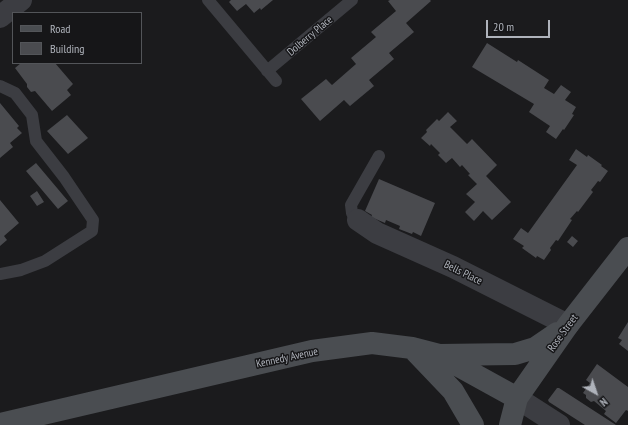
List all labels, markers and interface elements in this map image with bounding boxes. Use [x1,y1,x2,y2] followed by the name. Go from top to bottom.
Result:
[12,12,142,64] legend
[488,12,552,38] scale bar
[285,13,335,59] street label: Dolberry Place
[493,19,514,34] text: 20 m
[50,21,70,36] text: Road
[50,41,85,56] text: Building
[442,258,484,288] street label: Bells Place
[545,312,581,354] street label: Rose Street
[255,345,319,371] street label: Kennedy Avenue
[576,373,616,413] north arrow
[597,395,610,409] text: N

